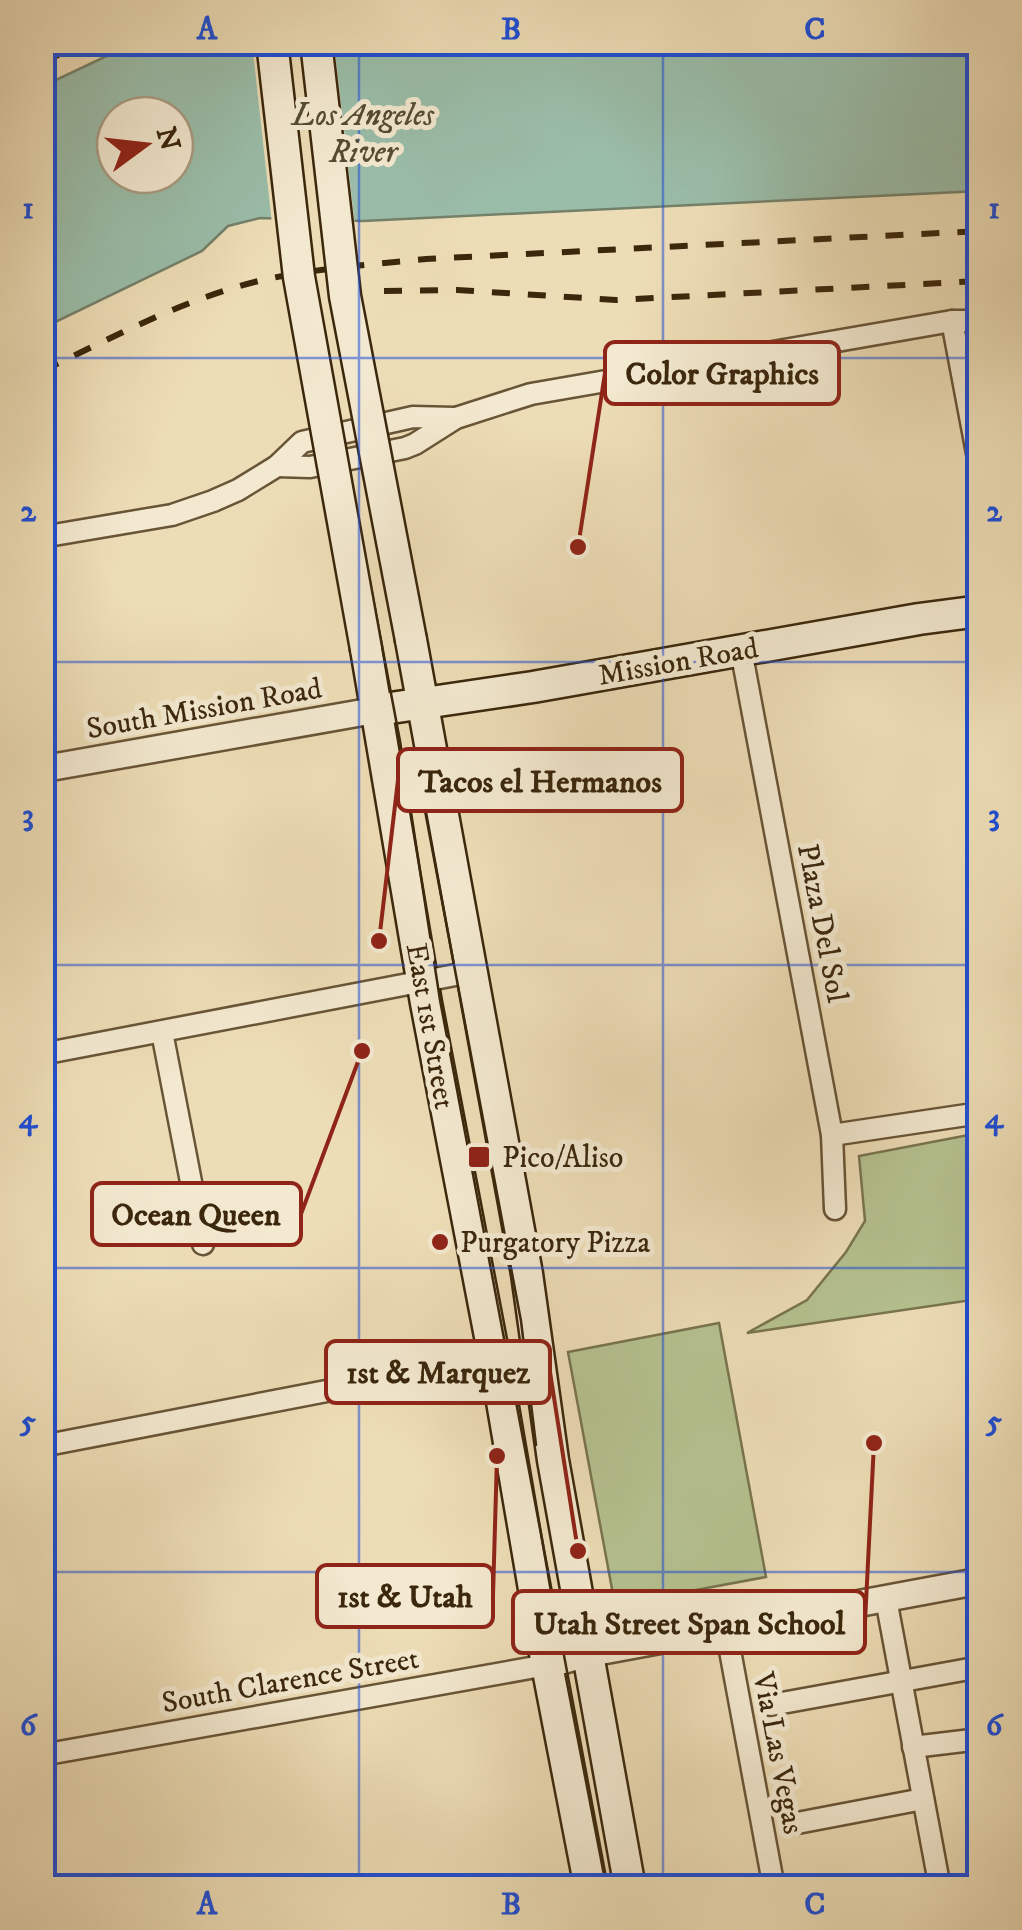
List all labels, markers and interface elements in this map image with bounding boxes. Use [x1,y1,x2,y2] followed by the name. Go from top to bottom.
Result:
[196,10,219,50] text: A
[501,10,521,50] text: B
[804,10,826,50] text: C
[95,95,195,195] north arrow
[290,96,435,173] water label: Los Angeles River
[148,123,188,155] text: N
[22,189,34,229] text: 1
[988,189,1000,229] text: 1
[605,342,839,404] callout: Color Graphics
[625,355,819,395] text: Color Graphics
[20,492,36,532] text: 2
[986,492,1002,532] text: 2
[595,630,761,695] street label: Mission Road
[84,671,325,748] street label: South Mission Road
[398,749,682,811] callout: Tacos el Hermanos
[417,763,662,803] text: Tacos el Hermanos
[22,796,34,836] text: 3
[988,796,1000,836] text: 3
[788,841,855,1006] street label: Plaza Del Sol
[397,940,462,1112] street label: East 1st Street
[19,1099,39,1139] text: 4
[985,1099,1005,1139] text: 4
[502,1140,623,1177] place label: Pico/Aliso
[466,1144,492,1170] marker: Pico/Aliso
[92,1183,301,1245] callout: Ocean Queen
[111,1196,281,1236] text: Ocean Queen
[460,1225,651,1262] place label: Purgatory Pizza
[429,1231,451,1253] marker: Purgatory Pizza
[326,1341,550,1403] callout: 1st & Marquez
[346,1354,530,1394] text: 1st & Marquez
[19,1402,36,1442] text: 5
[985,1402,1002,1442] text: 5
[317,1565,493,1627] callout: 1st & Utah
[337,1578,473,1618] text: 1st & Utah
[513,1591,865,1653] callout: Utah Street Span School
[533,1605,845,1645] text: Utah Street Span School
[159,1641,422,1722] street label: South Clarence Street
[744,1668,811,1837] street label: Via Las Vegas
[20,1706,39,1746] text: 6
[986,1706,1005,1746] text: 6
[196,1885,219,1925] text: A
[501,1885,521,1925] text: B
[804,1885,826,1925] text: C

